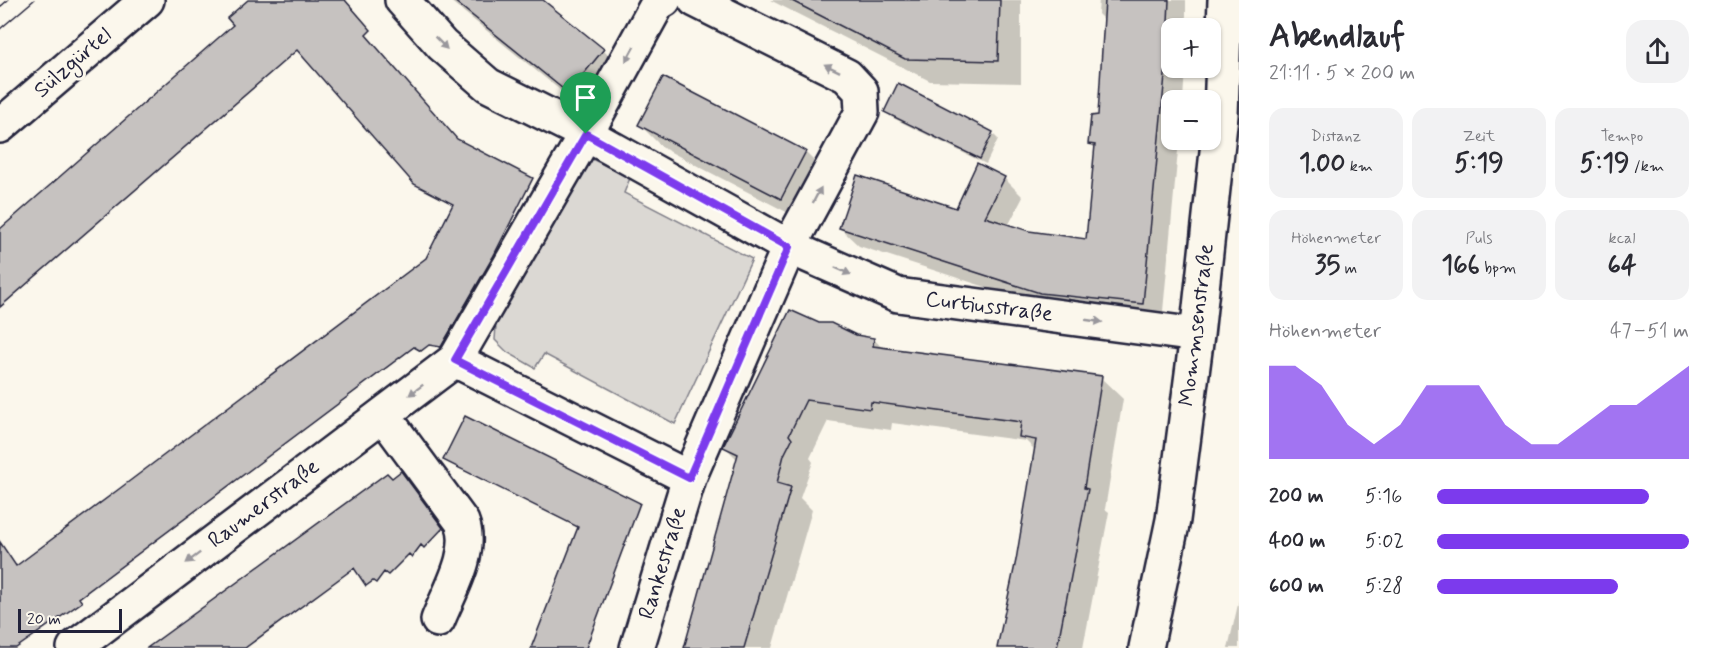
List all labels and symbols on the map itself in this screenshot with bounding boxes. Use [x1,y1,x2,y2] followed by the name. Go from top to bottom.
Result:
[28,22,120,107] street label: Sülzgürtel
[434,36,448,50] one-way arrow
[625,46,635,63] one-way arrow
[824,63,841,73] one-way arrow
[560,72,611,134] pin
[812,187,822,204] one-way arrow
[1173,242,1221,408] street label: Mommsenstraße
[834,266,852,276] one-way arrow
[924,285,1055,329] street label: Curtiusstraße
[1085,316,1104,325] one-way arrow
[408,383,423,395] one-way arrow
[203,453,325,555] street label: Raumerstraße
[633,503,693,623] street label: Rankestraße
[186,551,201,563] one-way arrow
[18,606,122,634] scale bar

